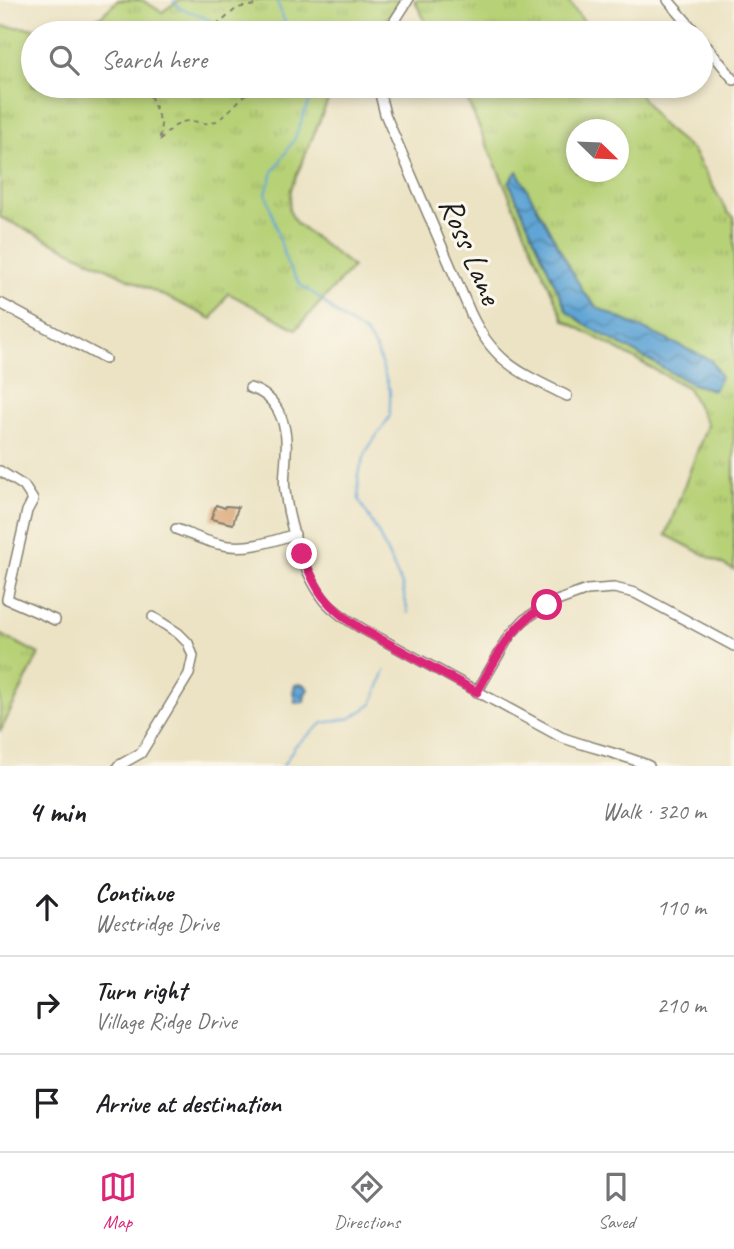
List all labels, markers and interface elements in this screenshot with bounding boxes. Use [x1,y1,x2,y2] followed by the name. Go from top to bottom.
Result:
[21,21,713,98] search box
[45,41,83,79] icon: search
[101,43,207,76] text: Search here
[566,119,629,182] north arrow
[430,190,513,312] street label: Ross Lane
[286,538,317,569] route end
[531,589,562,620] route start
[28,793,85,831] text: 4 min
[602,797,706,826] text: Walk · 320 m
[95,876,173,909] text: Continue
[28,888,66,926] icon: ahead
[657,893,706,922] text: 110 m
[95,909,219,938] text: Westridge Drive
[95,974,186,1007] text: Turn right
[28,986,66,1024] icon: right
[657,991,706,1020] text: 210 m
[95,1007,237,1036] text: Village Ridge Drive
[28,1084,66,1122] icon: arrive
[95,1087,281,1120] text: Arrive at destination
[99,1168,137,1234] tab: Map
[334,1168,400,1234] tab: Directions
[597,1168,635,1234] tab: Saved

